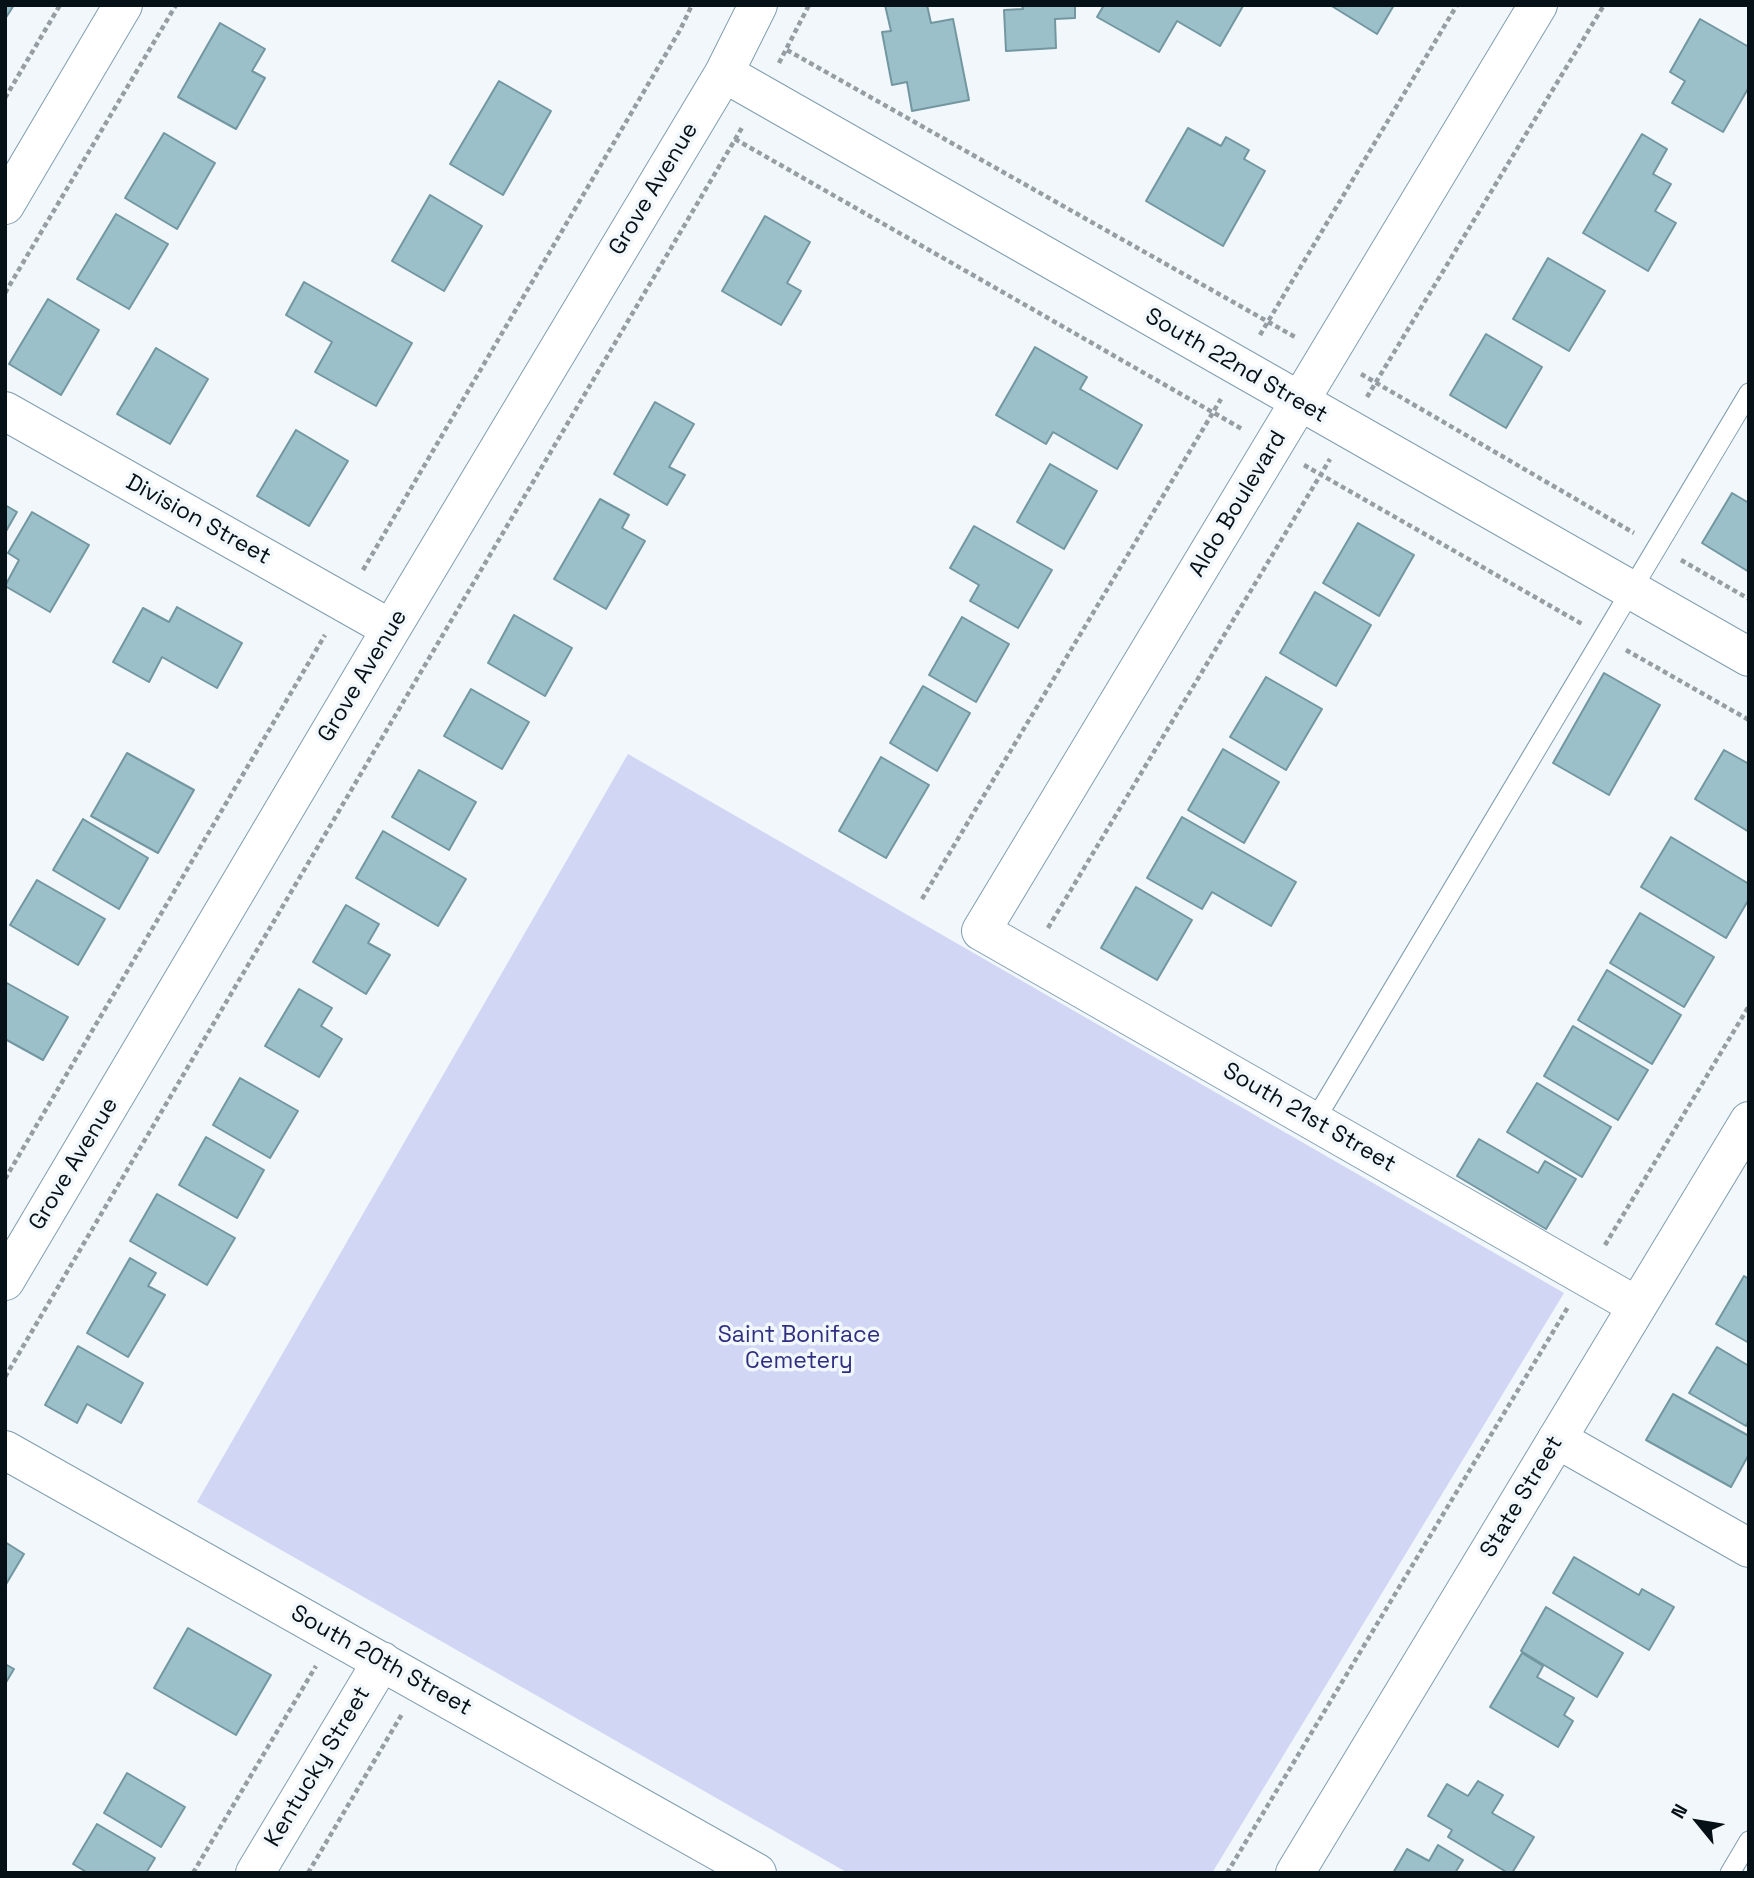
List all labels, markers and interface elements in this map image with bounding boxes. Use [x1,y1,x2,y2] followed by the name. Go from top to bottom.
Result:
[604,118,704,260] street label: Grove Avenue
[1140,303,1332,429] street label: South 22nd Street
[1184,426,1292,582] street label: Aldo Boulevard
[121,469,275,571] street label: Division Street
[313,605,413,747] street label: Grove Avenue
[1218,1057,1400,1179] street label: South 21st Street
[24,1093,124,1235] street label: Grove Avenue
[718,1322,880,1376] park label: Saint Boniface Cemetery
[1475,1431,1569,1563] street label: State Street
[286,1600,476,1722] street label: South 20th Street
[259,1682,377,1852] street label: Kentucky Street
[1663,1787,1733,1857] north arrow
[1665,1799,1693,1823] text: N

